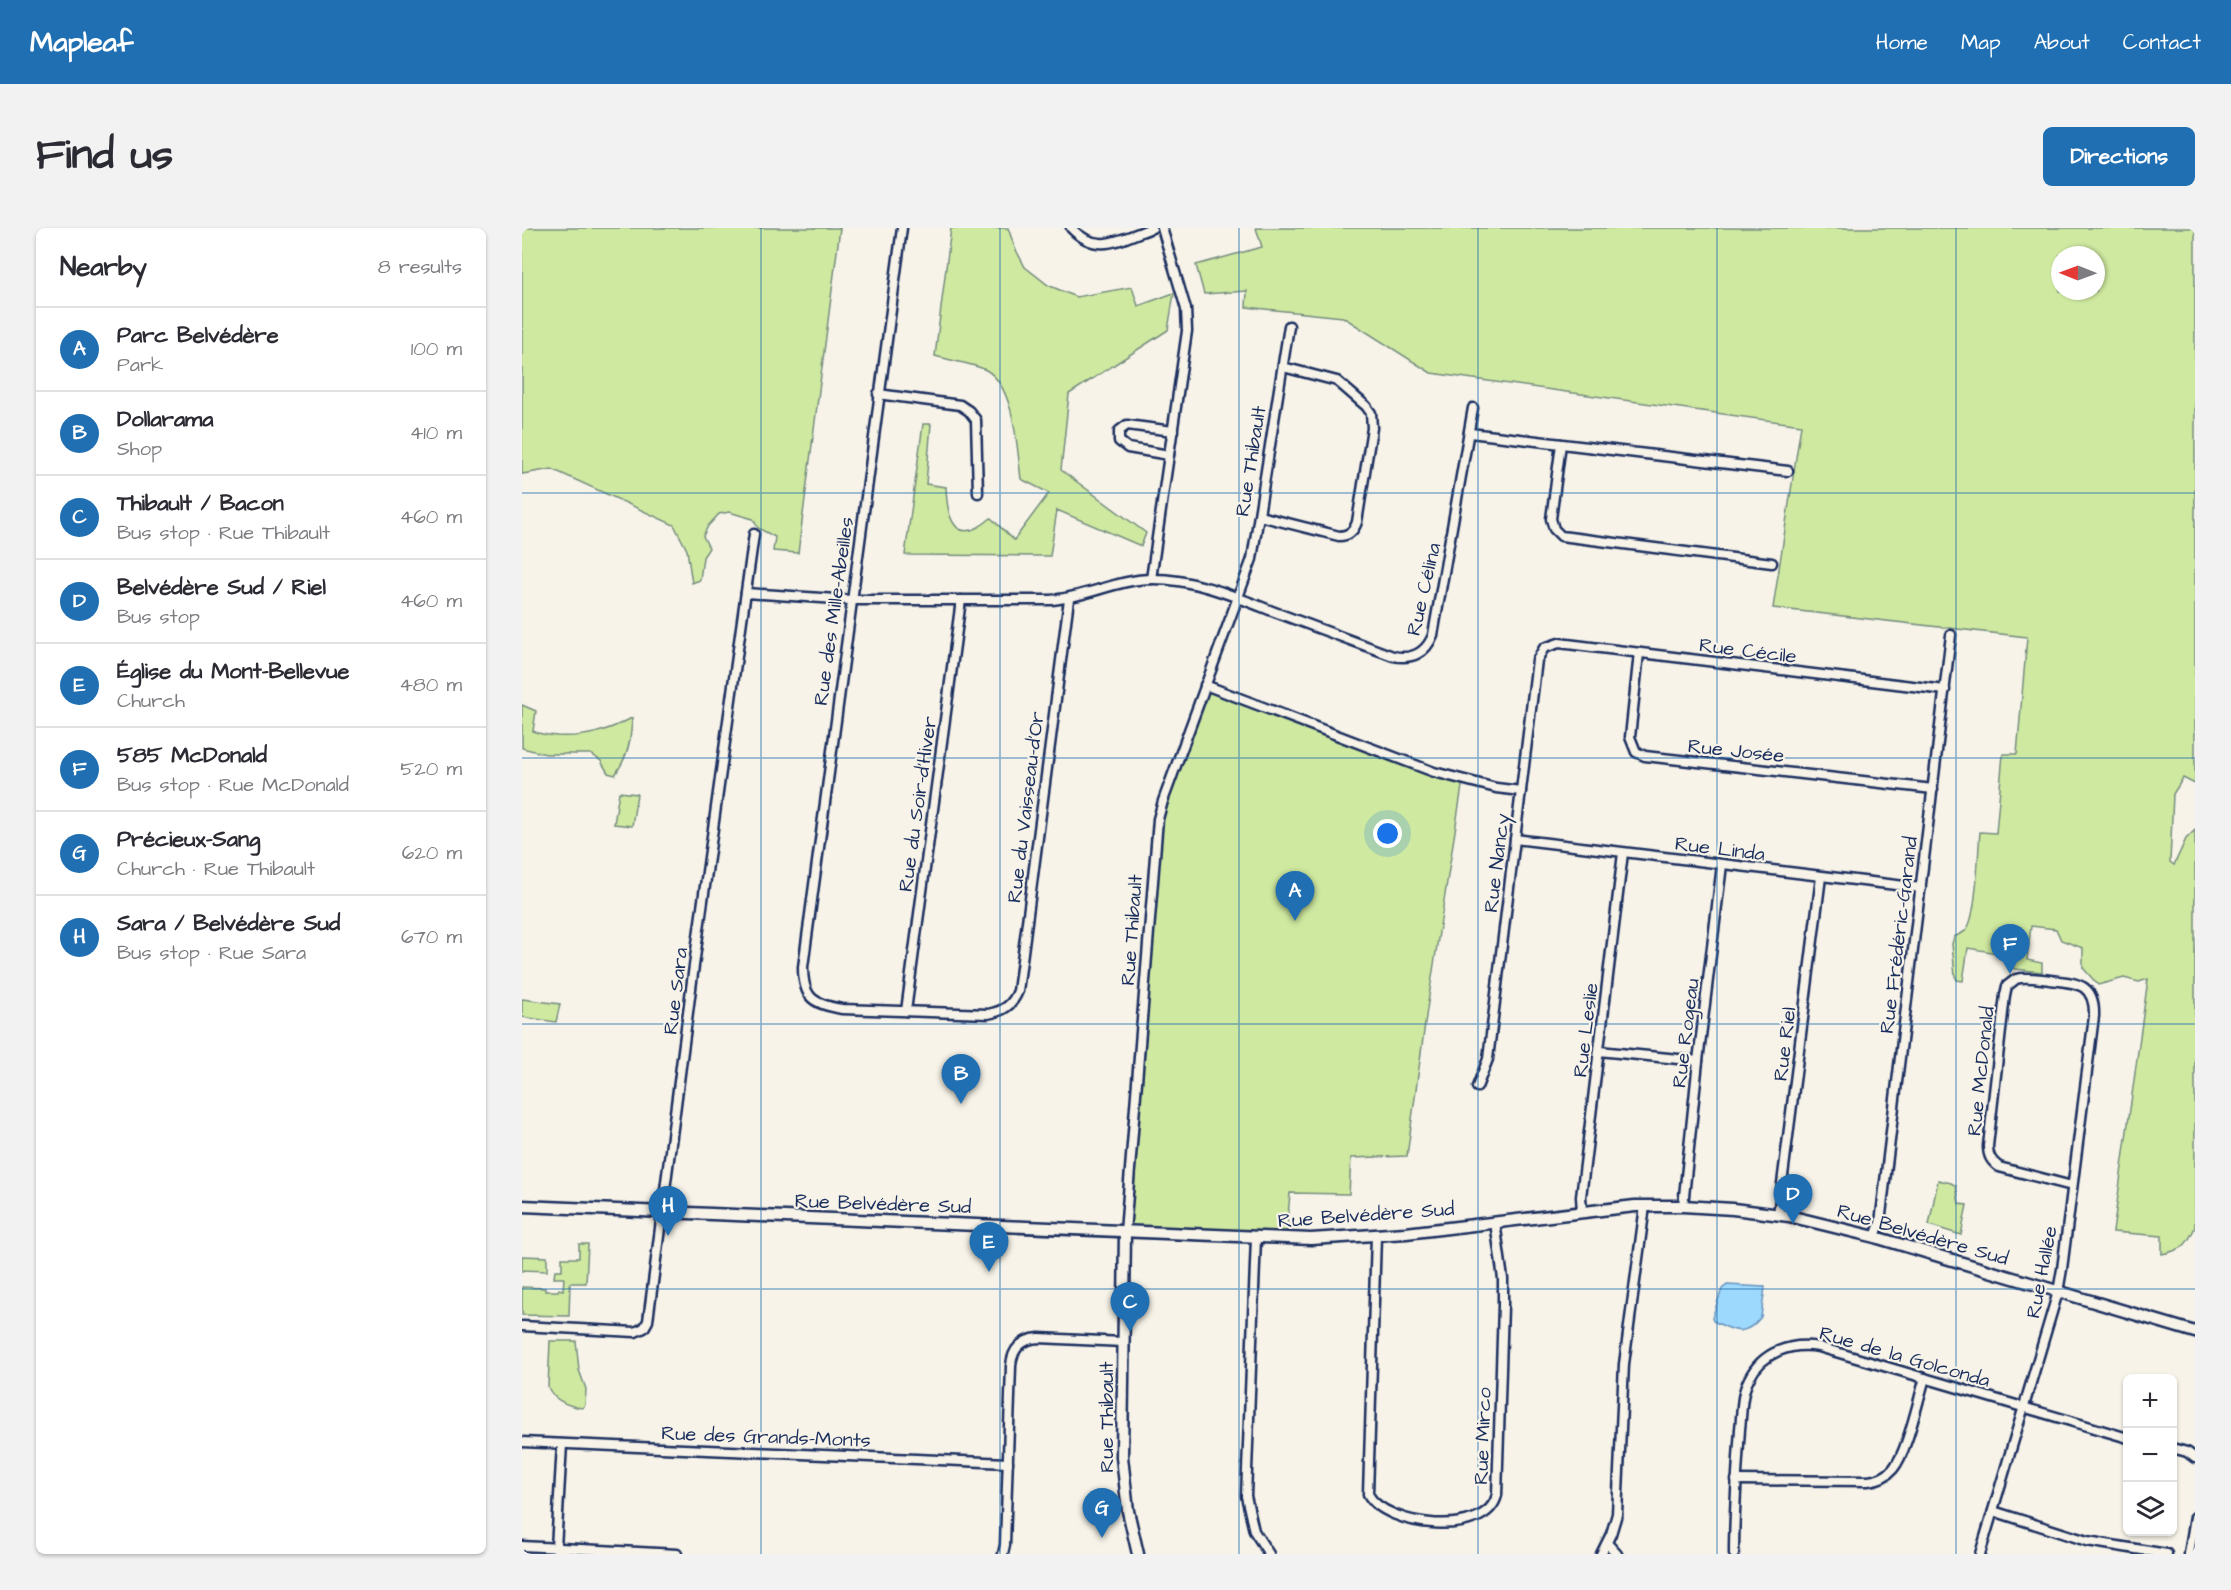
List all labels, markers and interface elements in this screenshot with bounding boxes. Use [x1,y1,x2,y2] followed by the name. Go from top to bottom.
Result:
[30,23,133,62] text: Mapleaf
[1876,28,1928,57] text: Home
[1961,28,2001,57] text: Map
[2034,28,2090,57] text: About
[2123,28,2201,57] text: Contact
[36,127,173,185] text: Find us
[2043,127,2195,186] button: Directions
[2051,246,2105,300] north arrow
[60,249,147,285] text: Nearby
[378,253,462,281] text: 8 results
[117,320,279,351] text: Parc Belvédère
[73,335,86,363] text: A
[411,335,462,363] text: 100 m
[117,351,163,379] text: Park
[117,404,213,435] text: Dollarama
[1228,404,1274,518] street label: Rue Thibault
[72,419,87,447] text: B
[410,419,462,447] text: 410 m
[117,435,162,463] text: Shop
[117,488,284,519] text: Thibault / Bacon
[72,503,87,531] text: C
[400,503,462,531] text: 460 m
[807,515,861,707] street label: Rue des Mille-Abeilles
[117,519,330,547] text: Bus stop · Rue Thibault
[1400,540,1448,638] street label: Rue Célina
[117,572,326,603] text: Belvédère Sud / Riel
[73,587,86,615] text: D
[400,587,462,615] text: 460 m
[117,603,200,631] text: Bus stop
[1698,631,1798,671] street label: Rue Cécile
[117,656,349,687] text: Église du Mont-Bellevue
[74,671,85,699] text: E
[399,671,462,699] text: 480 m
[117,687,185,715] text: Church
[1000,710,1052,905] street label: Rue du Vaisseau-d'Or
[892,715,944,894] street label: Rue du Soir-d'Hiver
[1686,732,1786,770] street label: Rue Josée
[117,740,267,771] text: 585 McDonald
[73,755,86,783] text: F
[400,755,462,783] text: 520 m
[117,771,349,799] text: Bus stop · Rue McDonald
[1477,812,1518,914] street label: Rue Nancy
[1373,819,1402,848] your location
[117,824,260,855] text: Précieux-Sang
[1673,830,1767,868] street label: Rue Linda
[1873,835,1925,1035] street label: Rue Frédéric-Garand
[73,839,86,867] text: G
[402,839,462,867] text: 620 m
[117,855,315,883] text: Church · Rue Thibault
[1276,872,1314,921] pin: A
[1114,874,1150,987] street label: Rue Thibault
[117,908,340,939] text: Sara / Belvédère Sud
[73,923,86,951] text: H
[401,923,462,951] text: 670 m
[1990,924,2030,974] pin: F
[117,939,306,967] text: Bus stop · Rue Sara
[657,946,695,1036] street label: Rue Sara
[1665,977,1708,1090] street label: Rue Rogeau
[1566,981,1606,1079] street label: Rue Leslie
[1767,1005,1803,1083] street label: Rue Riel
[1960,1005,2002,1137] street label: Rue McDonald
[942,1054,980,1104] pin: B
[1774,1174,1812,1224] pin: D
[648,1186,688,1236] pin: H
[794,1187,972,1221] street label: Rue Belvédère Sud
[1277,1195,1455,1235] street label: Rue Belvédère Sud
[1834,1197,2012,1273] street label: Rue Belvédère Sud
[970,1222,1008,1272] pin: E
[2019,1223,2065,1321] street label: Rue Hallée
[1110,1282,1150,1332] pin: C
[1816,1319,1993,1395] street label: Rue de la Golconda
[1093,1361,1121,1473] street label: Rue Thibault
[2123,1374,2177,1536] map controls
[2123,1374,2177,1428] button: +
[1467,1387,1499,1485] street label: Rue Mirco
[661,1419,871,1455] street label: Rue des Grands-Monts
[2123,1428,2177,1482] button: −
[2123,1482,2177,1536] button: layers
[1082,1488,1122,1538] pin: G

